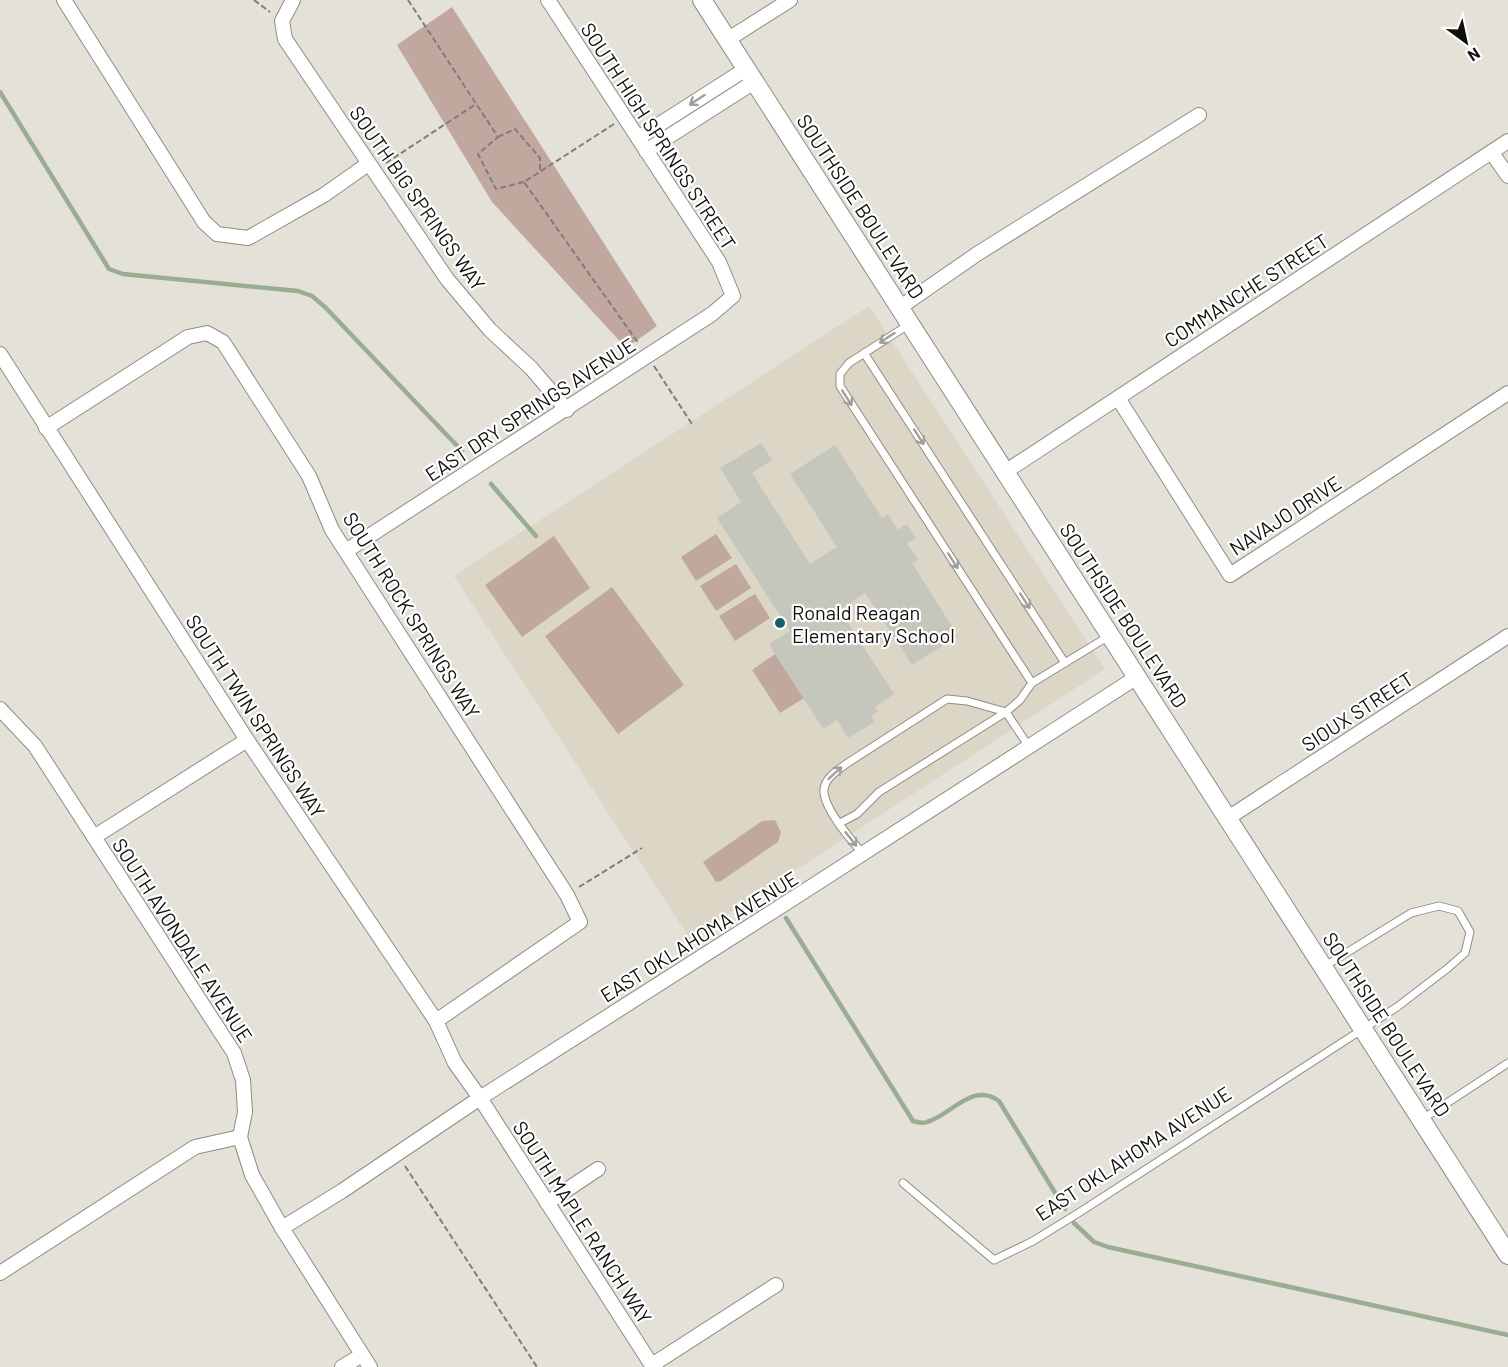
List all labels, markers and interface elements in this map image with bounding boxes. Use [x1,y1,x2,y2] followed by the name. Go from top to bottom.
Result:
[1436,12,1496,72] north arrow
[576,18,742,254] street label: SOUTH HIGH SPRINGS STREET
[1465,44,1484,66] text: N
[688,94,705,107] one-way arrow
[345,101,491,295] street label: SOUTH BIG SPRINGS WAY
[792,109,930,303] street label: SOUTHSIDE BOULEVARD
[1160,228,1332,352] street label: COMMANCHE STREET
[420,332,640,486] street label: EAST DRY SPRINGS AVENUE
[879,333,896,345] one-way arrow
[842,389,854,406] one-way arrow
[913,429,925,445] one-way arrow
[1225,470,1345,560] street label: NAVAJO DRIVE
[339,507,485,723] street label: SOUTH ROCK SPRINGS WAY
[1055,518,1193,712] street label: SOUTHSIDE BOULEVARD
[947,553,960,570] one-way arrow
[1020,592,1032,609] one-way arrow
[792,600,955,647] place label: Ronald Reagan Elementary School
[181,610,331,822] street label: SOUTH TWIN SPRINGS WAY
[773,616,787,630] marker: Ronald Reagan Elementary School
[1297,666,1417,756] street label: SIOUX STREET
[828,766,843,780] one-way arrow
[844,831,857,847] one-way arrow
[108,833,258,1047] street label: SOUTH AVONDALE AVENUE
[596,865,802,1007] street label: EAST OKLAHOMA AVENUE
[1318,927,1456,1121] street label: SOUTHSIDE BOULEVARD
[1031,1081,1235,1225] street label: EAST OKLAHOMA AVENUE
[508,1116,658,1328] street label: SOUTH MAPLE RANCH WAY

